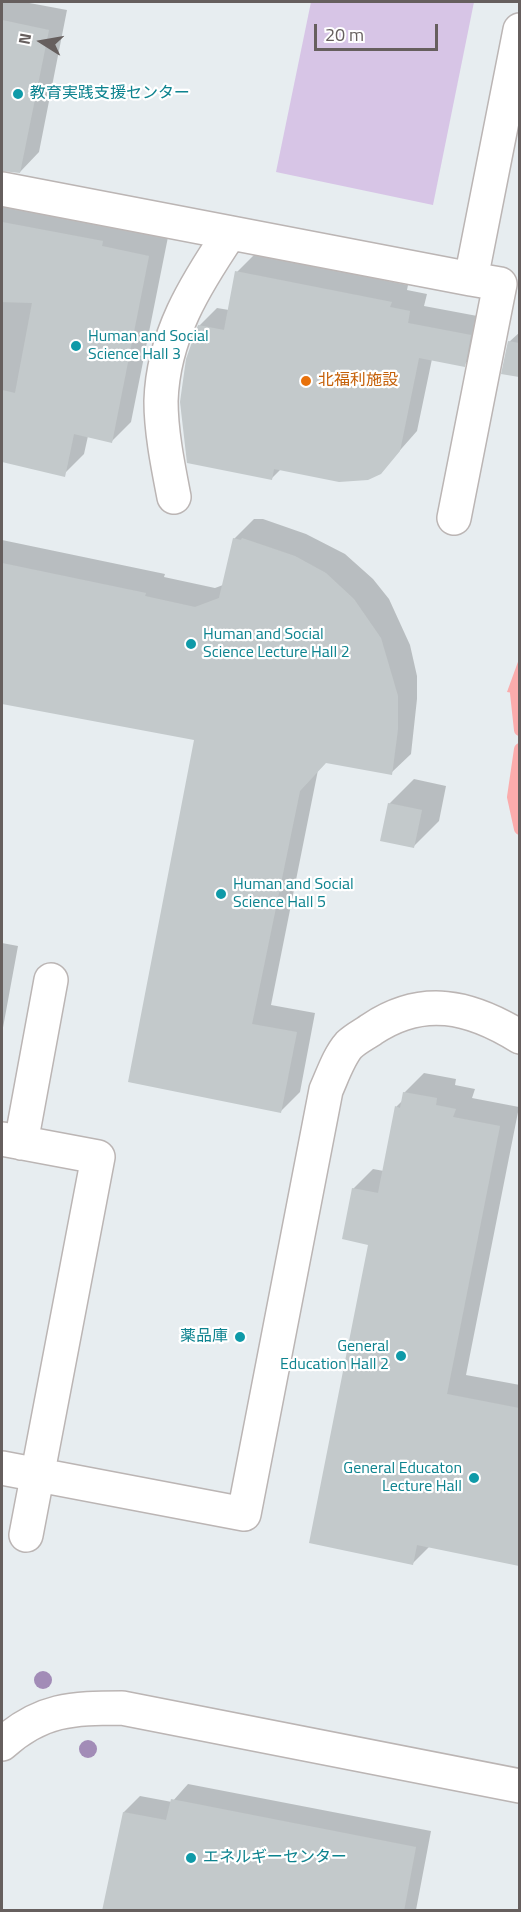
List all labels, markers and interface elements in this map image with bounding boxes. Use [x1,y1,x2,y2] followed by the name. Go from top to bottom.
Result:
[12,12,72,72] north arrow
[317,12,442,50] scale bar
[325,21,364,48] text: 20 m
[11,31,37,46] text: N
[30,84,190,104] place label: 教育実践支援センター
[11,87,25,101] marker: 教育実践支援センター
[88,327,209,365] place label: Human and Social Science Hall 3
[69,339,83,353] marker: Human and Social Science Hall 3
[318,371,398,391] place label: 北福利施設
[299,374,313,388] marker: 北福利施設
[203,625,350,663] place label: Human and Social Science Lecture Hall 2
[184,637,198,651] marker: Human and Social Science Lecture Hall 2
[233,875,354,913] place label: Human and Social Science Hall 5
[214,887,228,901] marker: Human and Social Science Hall 5
[180,1327,228,1347] place label: 薬品庫
[233,1330,247,1344] marker: 薬品庫
[280,1337,389,1375] place label: General Education Hall 2
[394,1349,408,1363] marker: General Education Hall 2
[343,1459,462,1497] place label: General Educaton Lecture Hall
[467,1471,481,1485] marker: General Educaton Lecture Hall
[203,1848,347,1868] place label: エネルギーセンター
[184,1851,198,1865] marker: エネルギーセンター

